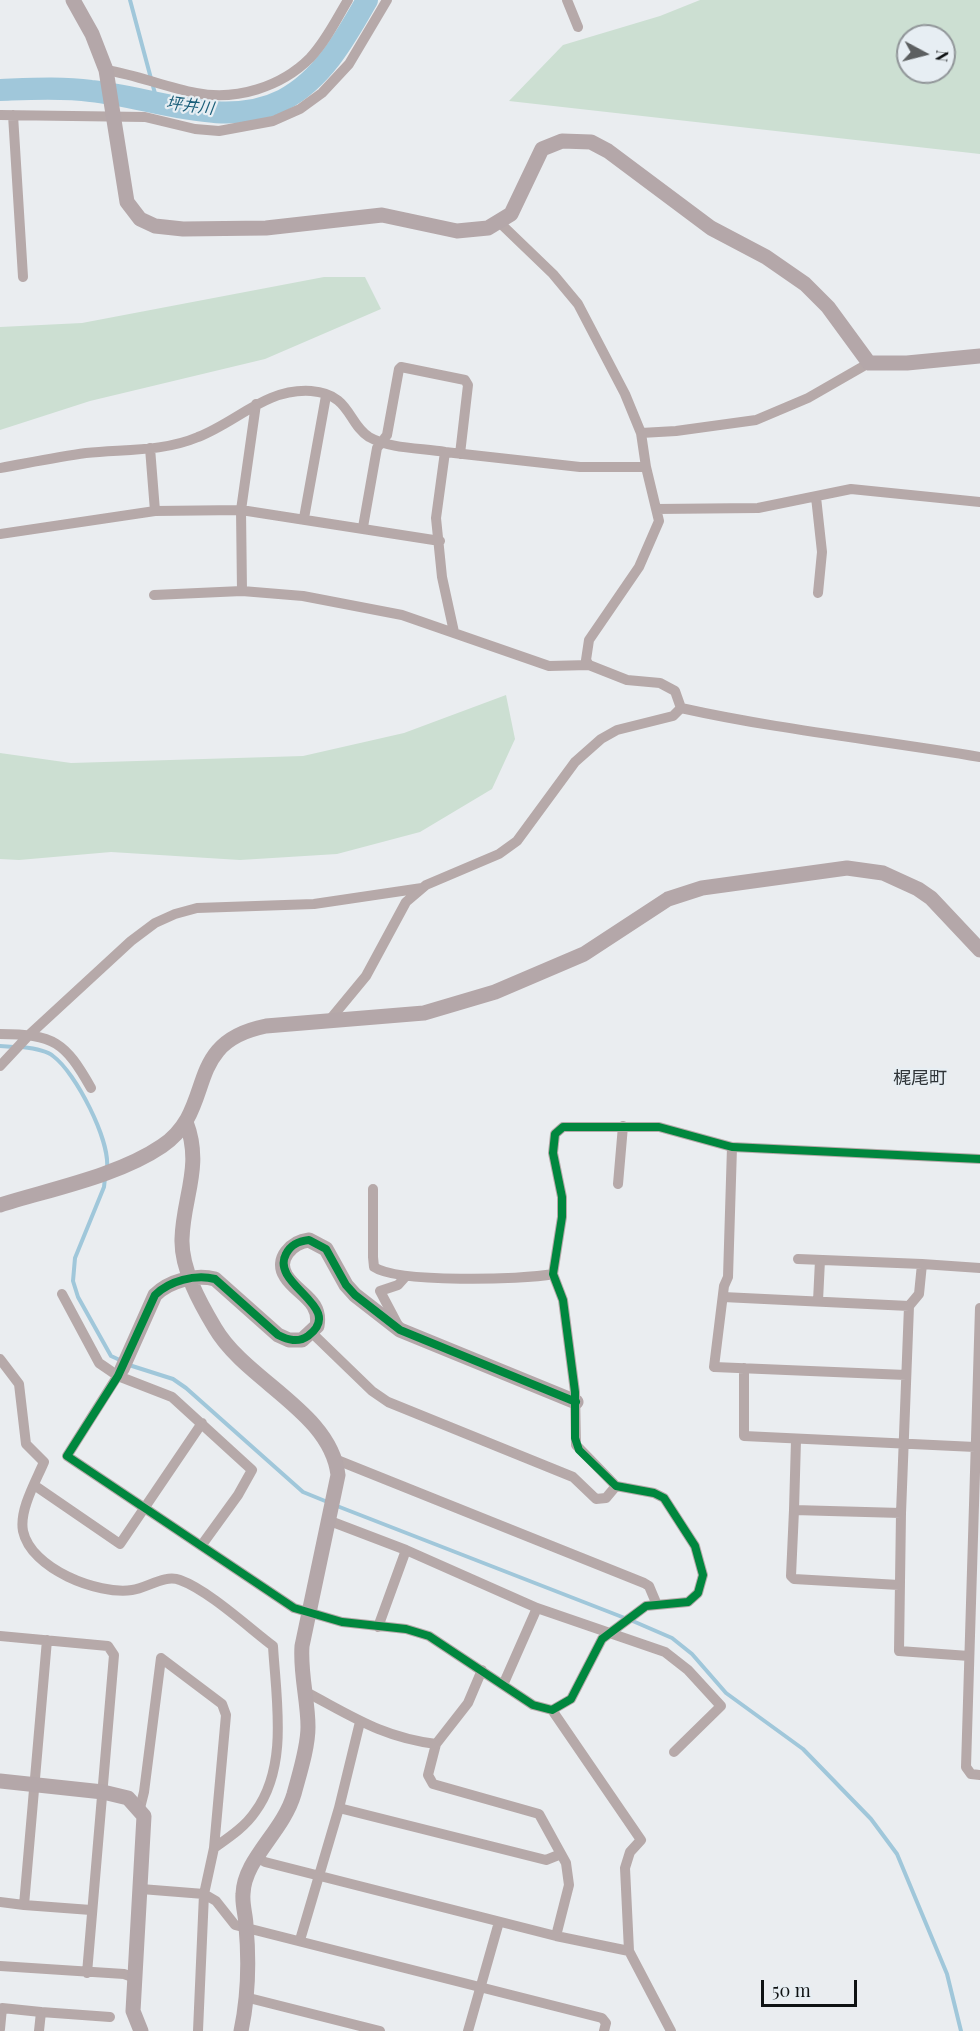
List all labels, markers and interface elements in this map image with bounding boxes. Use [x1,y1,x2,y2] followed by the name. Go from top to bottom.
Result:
[896,24,956,84] north arrow
[931,49,954,63] text: N
[165,94,215,118] water label: 坪井川
[893,1067,947,1089] district label: 梶尾町
[764,1968,860,2006] scale bar
[772,1978,811,2002] text: 50 m

